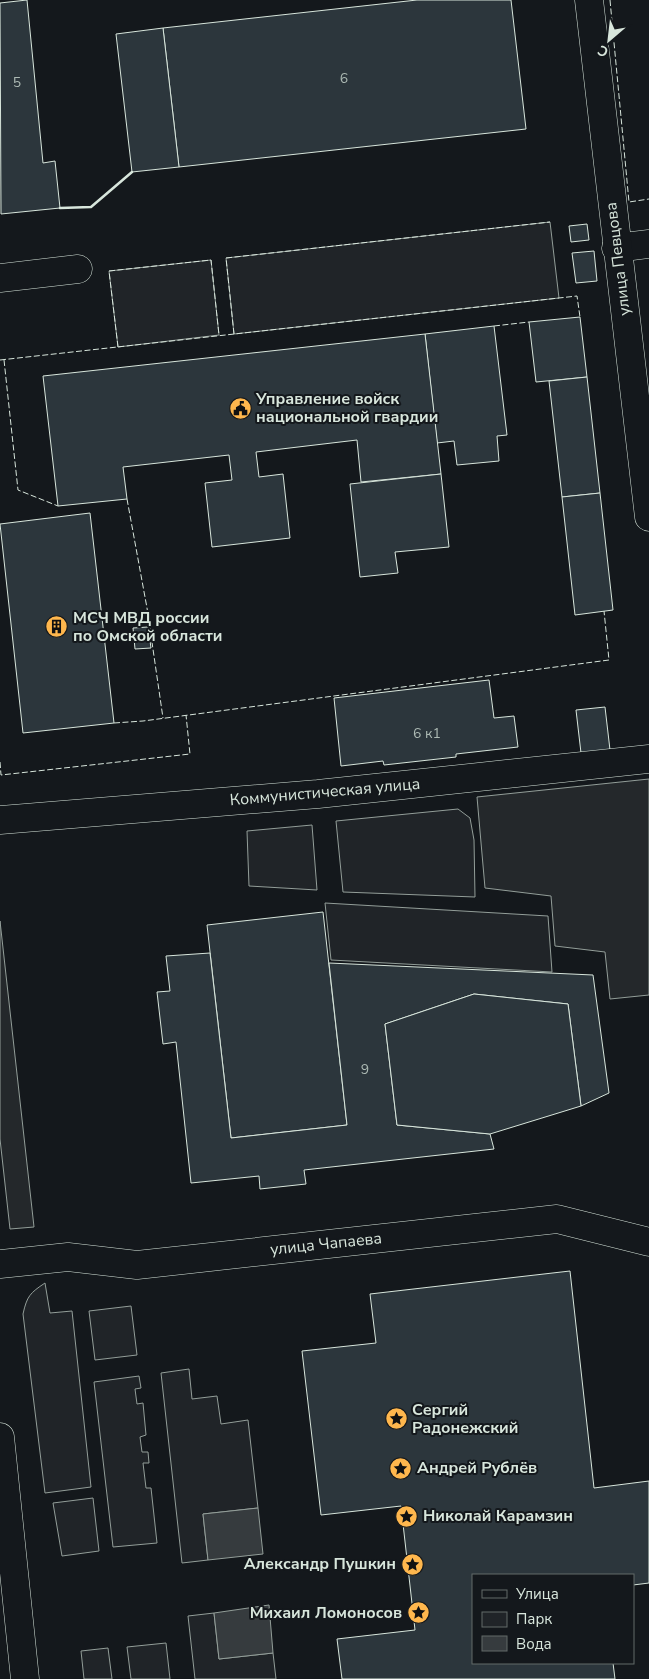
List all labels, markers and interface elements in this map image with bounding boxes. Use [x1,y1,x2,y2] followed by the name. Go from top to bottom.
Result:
[584,15,634,65] north arrow
[594,40,612,62] text: С
[340,69,348,88] house number: 6
[13,73,21,92] house number: 5
[600,201,636,317] street label: улица Певцова
[255,388,438,428] place label: Управление войск национальной гвардии
[228,396,252,420] public building icon: Управление войск национальной гвардии
[73,607,222,647] place label: МСЧ МВД россии по Омской области
[45,615,69,639] building icon: МСЧ МВД россии по Омской области
[413,724,441,743] house number: 6 к1
[229,773,421,811] street label: Коммунистическая улица
[361,1060,369,1079] house number: 9
[269,1227,383,1261] street label: улица Чапаева
[412,1399,518,1439] place label: Сергий Радонежский
[384,1407,408,1431] place icon: Сергий Радонежский
[389,1456,413,1480] place icon: Андрей Рублёв
[417,1457,537,1479] place label: Андрей Рублёв
[395,1504,419,1528] place icon: Николай Карамзин
[423,1505,573,1527] place label: Николай Карамзин
[400,1552,424,1576] place icon: Александр Пушкин
[244,1553,396,1575] place label: Александр Пушкин
[472,1574,634,1664] legend
[515,1584,559,1604] text: Улица
[406,1601,430,1625] place icon: Михаил Ломоносов
[250,1602,402,1624] place label: Михаил Ломоносов
[516,1609,552,1629] text: Парк
[516,1634,552,1654] text: Вода

